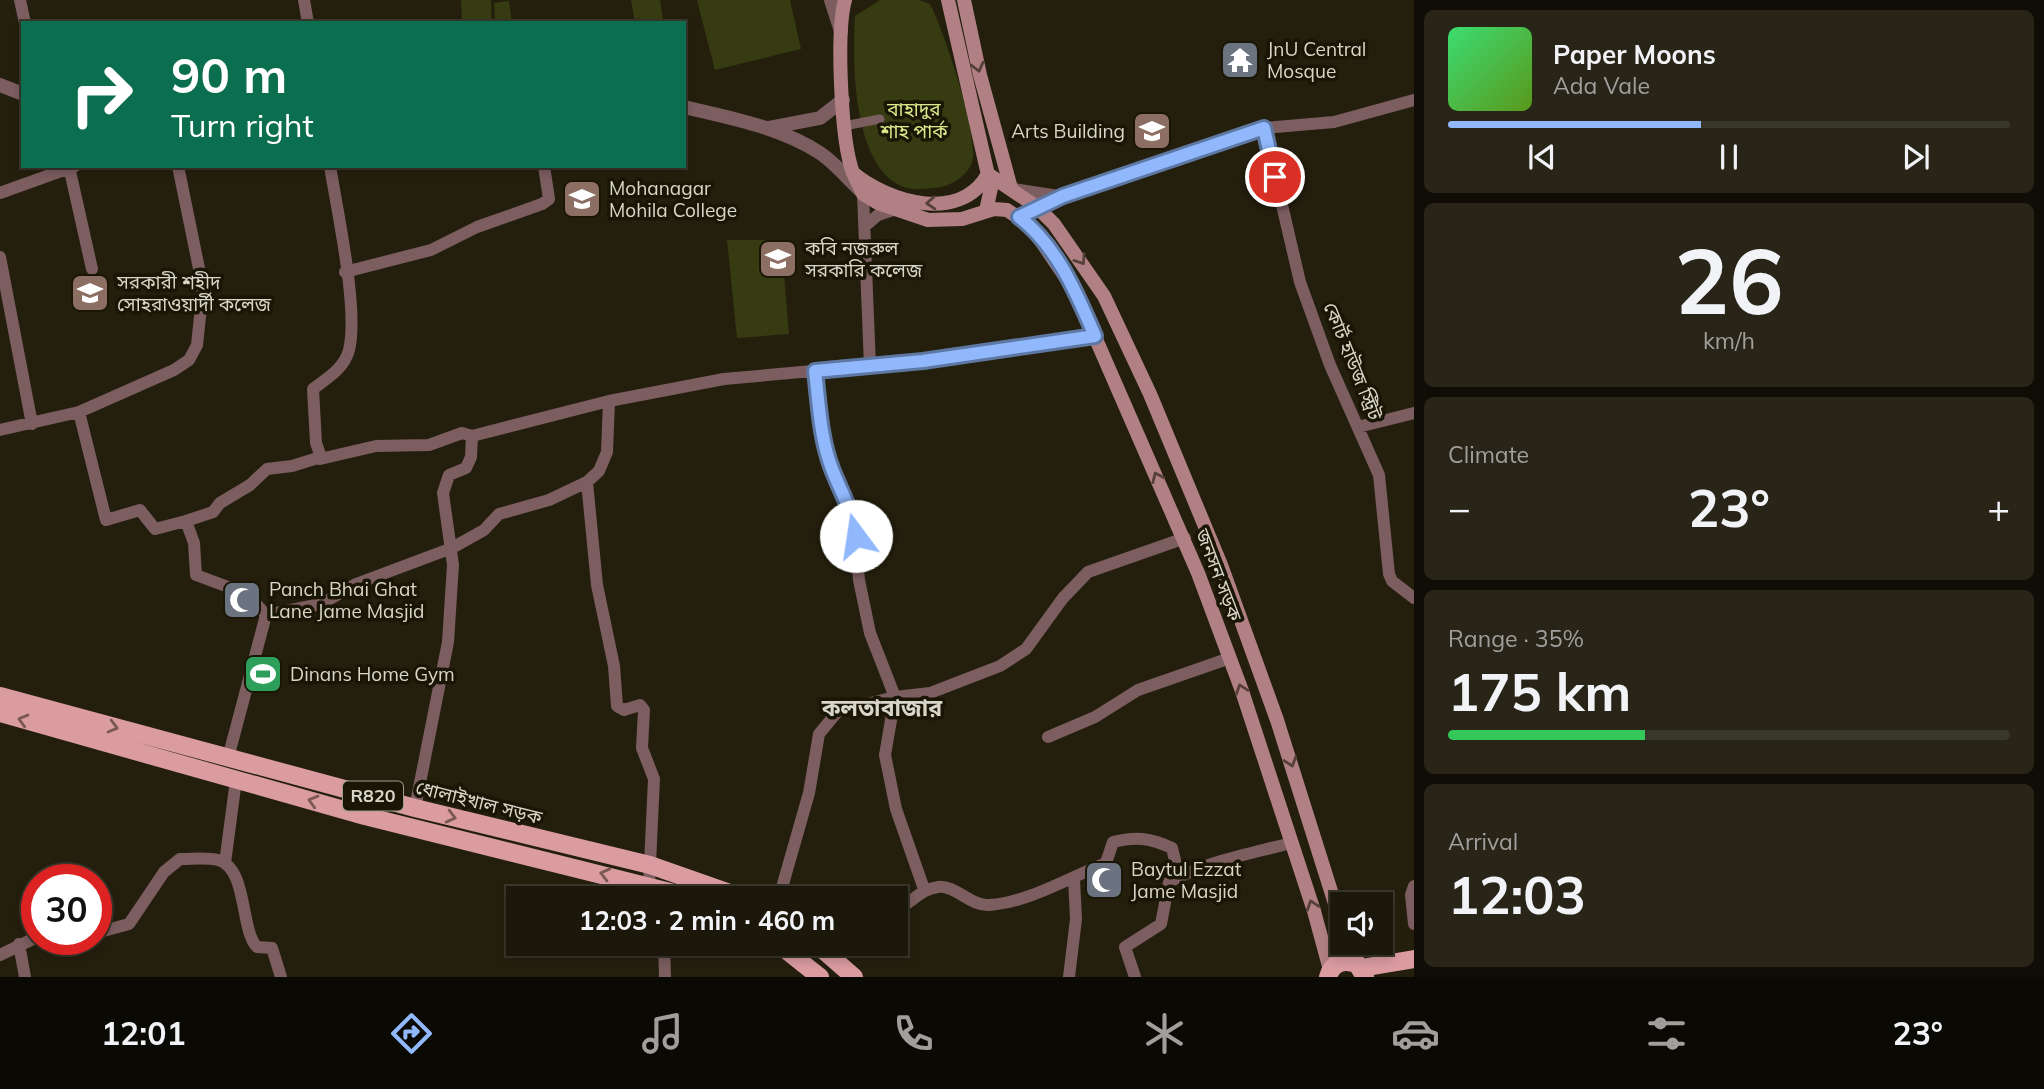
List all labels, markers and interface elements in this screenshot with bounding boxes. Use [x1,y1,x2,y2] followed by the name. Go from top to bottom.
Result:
[1267,37,1366,83] place label: JnU Central Mosque
[1553,38,1716,71] text: Paper Moons
[1219,39,1261,81] temple icon: JnU Central Mosque
[171,44,287,105] text: 90 m
[56,49,147,140] icon: right
[970,61,984,73] one-way arrow
[1553,71,1650,100] text: Ada Vale
[879,97,948,143] park label: বাহাদুর শাহ পার্ক
[171,105,314,145] text: Turn right
[1131,110,1173,152] school or university icon: Arts Building
[1011,119,1125,143] place label: Arts Building
[1523,138,1561,176] icon: previous
[1710,138,1748,176] icon: pause
[1897,138,1935,176] icon: next
[1245,147,1305,207] pin
[1256,158,1294,196] icon: arrive
[609,176,737,222] place label: Mohanagar Mohila College
[561,178,603,220] school or university icon: Mohanagar Mohila College
[925,195,936,210] one-way arrow
[1674,223,1784,337] text: 26
[804,236,923,282] place label: কবি নজরুল সরকারি কলেজ
[757,238,799,280] school or university icon: কবি নজরুল সরকারি কলেজ
[1072,252,1085,265] one-way arrow
[116,270,272,316] place label: সরকারী শহীদ সোহরাওয়ার্দী কলেজ
[69,272,111,314] school or university icon: সরকারী শহীদ সোহরাওয়ার্দী কলেজ
[1318,299,1388,424] street label: কোর্ট হাউজ স্ট্রিট
[1703,326,1755,355] text: km/h
[1448,440,1529,469] text: Climate
[1151,472,1165,484] one-way arrow
[1688,475,1770,540] text: 23°
[1448,484,1471,532] text: −
[1987,484,2010,532] text: +
[819,499,893,573] position arrow
[1190,525,1248,625] street label: জনসন সড়ক
[269,577,424,623] place label: Panch Bhai Ghat Lane Jame Masjid
[221,579,263,621] mosque icon: Panch Bhai Ghat Lane Jame Masjid
[1448,624,1584,653] text: Range · 35%
[242,653,284,695] sports icon: Dinans Home Gym
[1448,659,1631,724] text: 175 km
[290,662,455,686] place label: Dinans Home Gym
[1235,683,1249,695] one-way arrow
[821,693,943,722] district label: কলতাবাজার
[17,713,29,728] one-way arrow
[107,719,119,733] one-way arrow
[1283,756,1297,768] one-way arrow
[413,775,545,829] street label: ধোলাইখাল সড়ক
[343,782,403,810] road number: R820
[307,795,319,810] one-way arrow
[445,808,457,823] one-way arrow
[1448,827,1518,856] text: Arrival
[1131,857,1242,903] place label: Baytul Ezzat Jame Masjid
[1083,859,1125,901] mosque icon: Baytul Ezzat Jame Masjid
[1448,862,1586,927] text: 12:03
[21,864,112,955] speed limit sign: 30
[599,868,611,882] one-way arrow
[1330,892,1393,955] map controls
[1330,892,1393,955] button: sound
[1306,899,1320,911] one-way arrow
[579,904,835,937] text: 12:03 · 2 min · 460 m
[387,1009,436,1058] icon: directions
[638,1009,687,1058] icon: music
[889,1009,938,1058] icon: phone
[1140,1009,1189,1058] icon: climate
[1391,1009,1440,1058] icon: car
[1642,1009,1691,1058] icon: filters
[101,1013,186,1053] text: 12:01
[1892,1013,1943,1053] text: 23°

